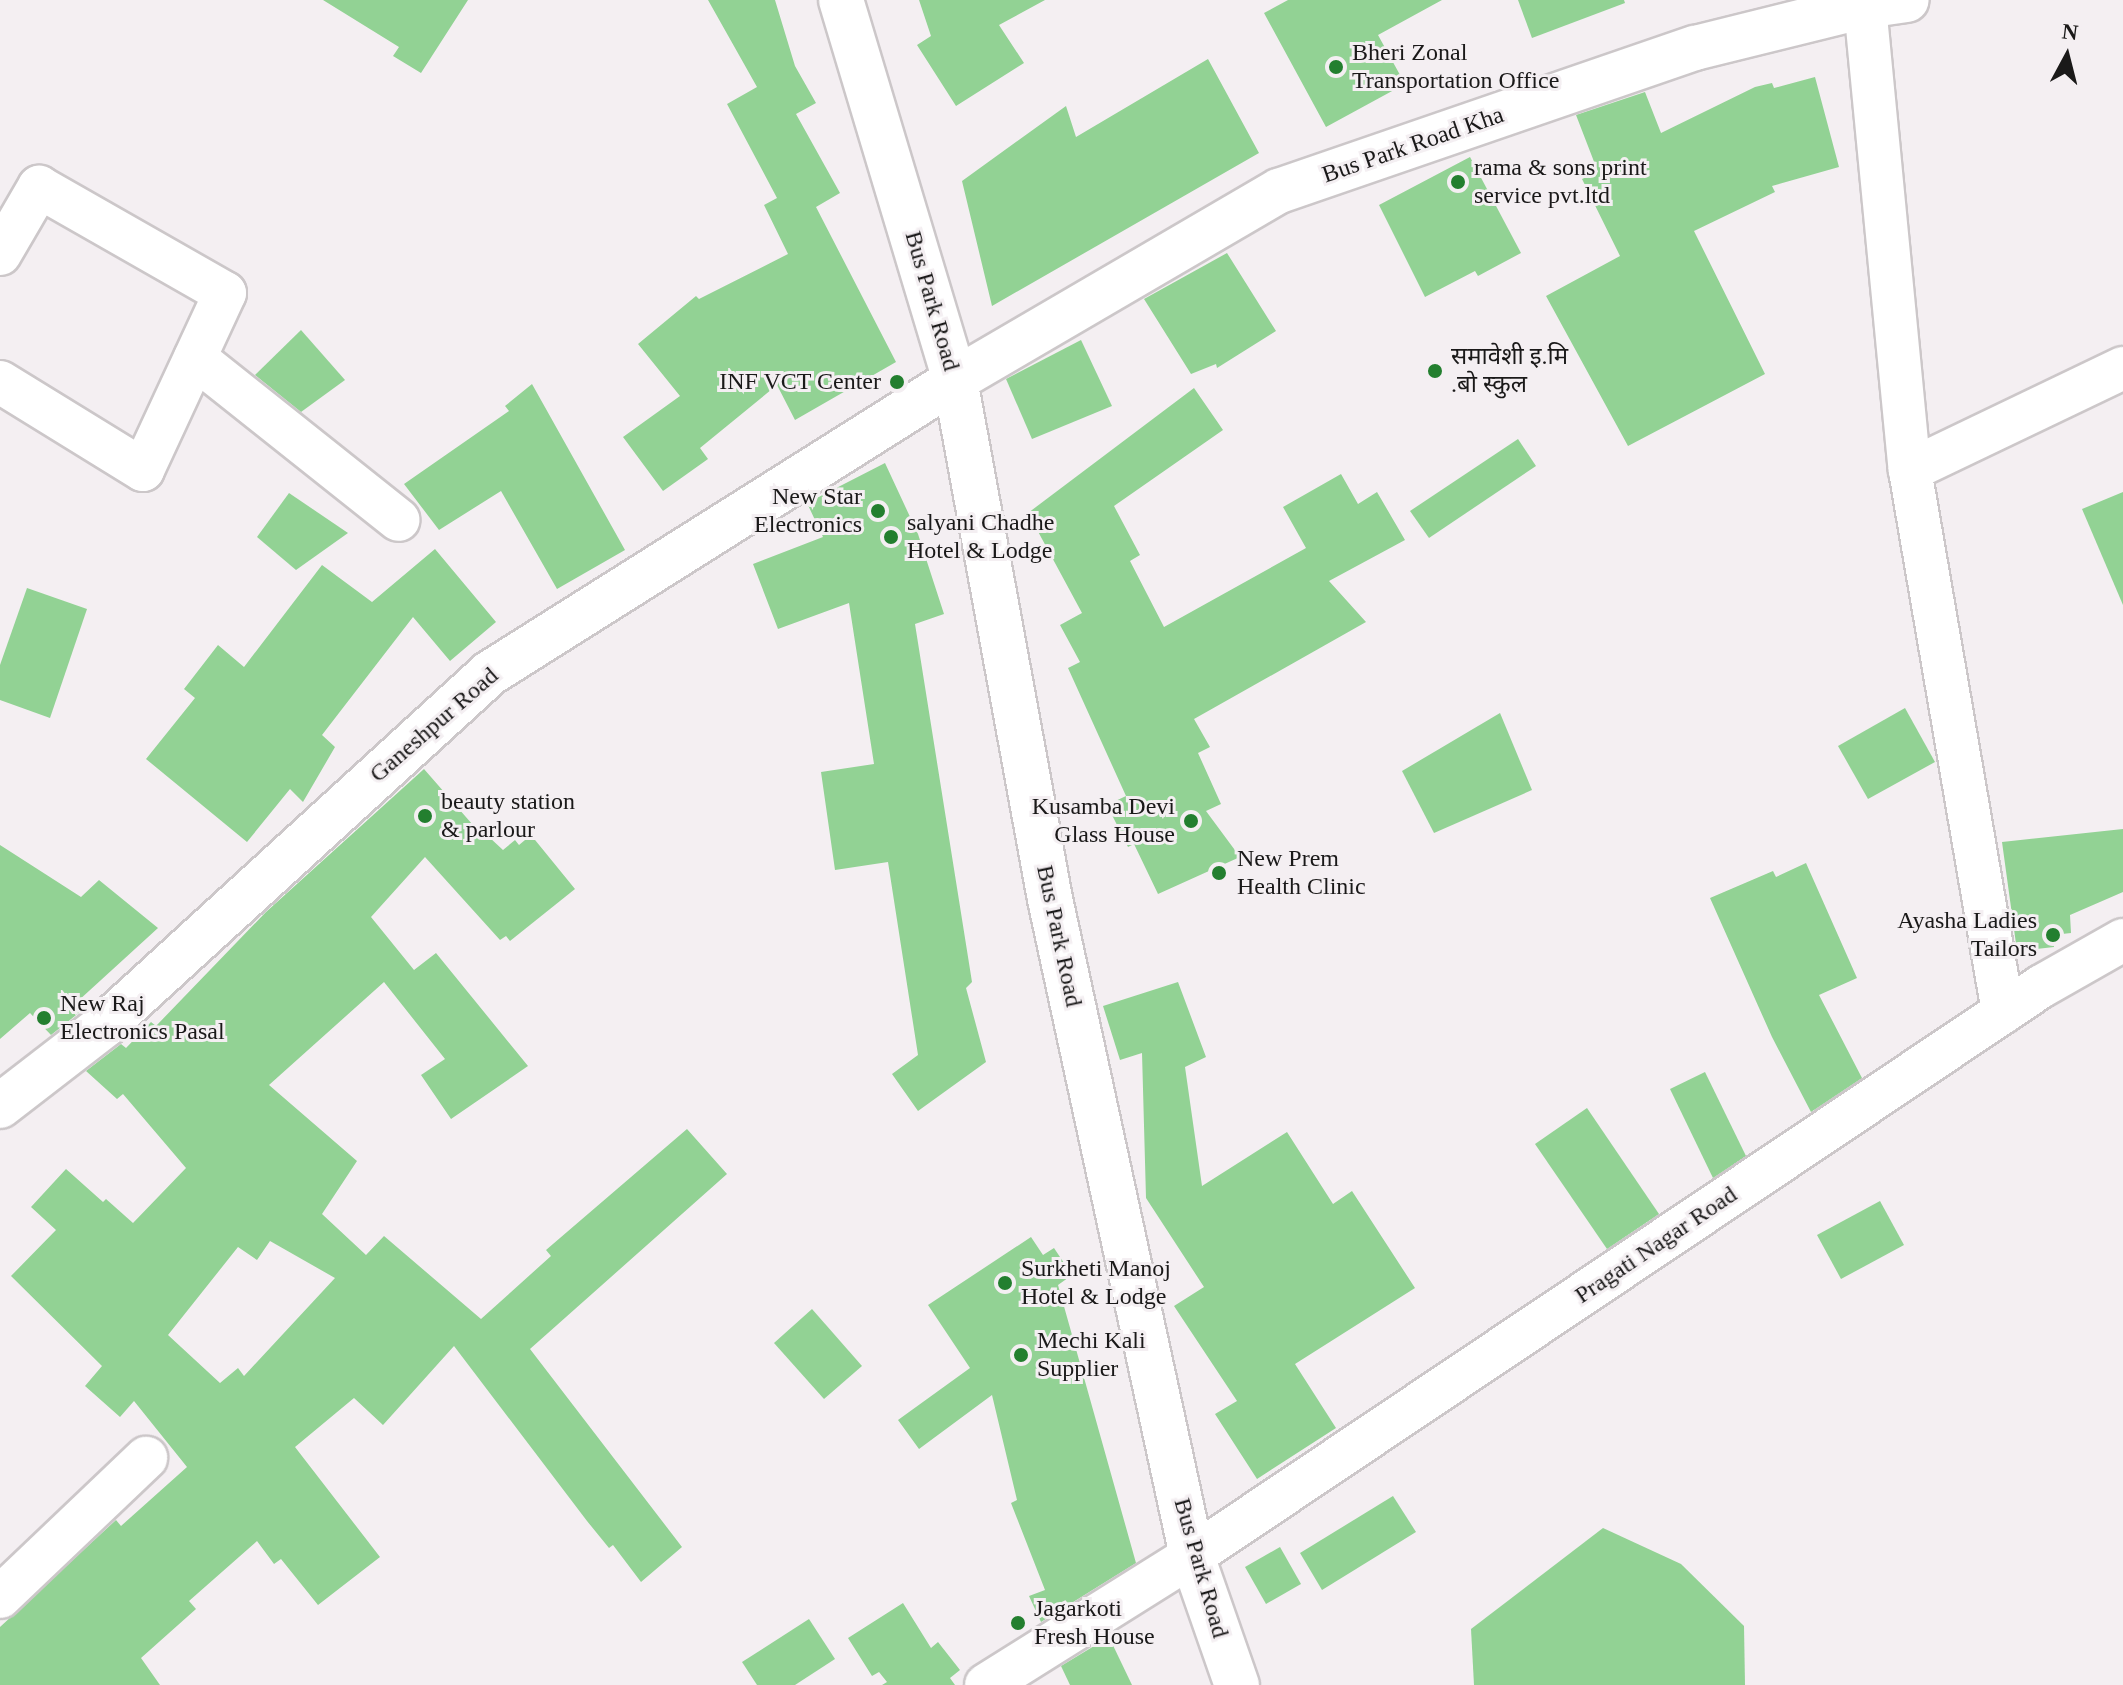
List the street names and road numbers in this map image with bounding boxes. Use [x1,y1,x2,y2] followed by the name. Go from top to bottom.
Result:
[1318,100,1508,190] street label: Bus Park Road Kha
[898,228,966,374] street label: Bus Park Road
[364,661,504,789] street label: Ganeshpur Road
[1030,863,1088,1009] street label: Bus Park Road
[1569,1180,1743,1310] street label: Pragati Nagar Road
[1167,1495,1235,1641] street label: Bus Park Road

